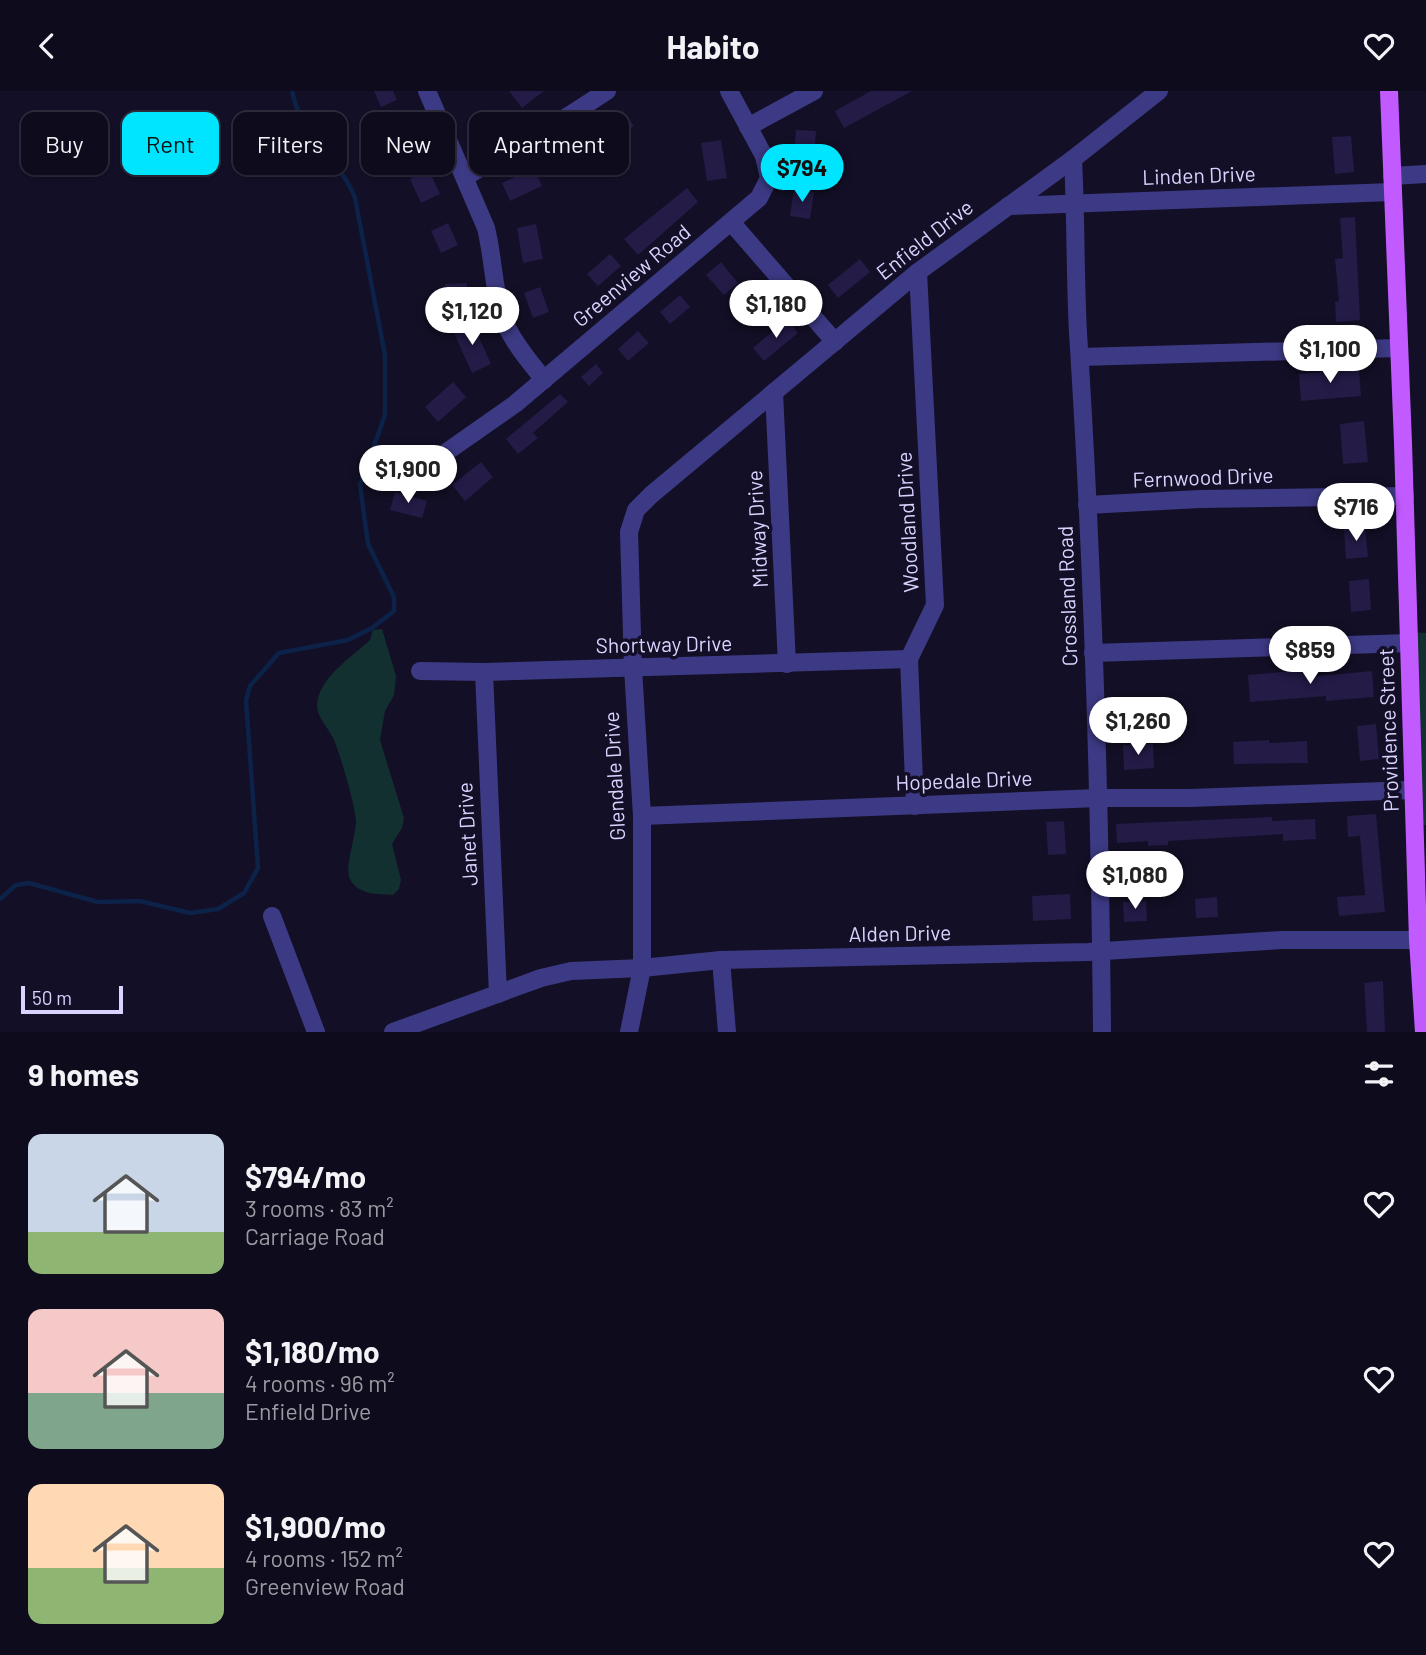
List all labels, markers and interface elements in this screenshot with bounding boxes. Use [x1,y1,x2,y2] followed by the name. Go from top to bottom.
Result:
[28,27,66,65] icon: back
[666,27,760,65] text: Habito
[1360,27,1398,65] icon: heart
[21,112,108,175] chip: Buy
[122,112,219,175] chip: Rent
[233,112,347,175] chip: Filters
[361,112,455,175] chip: New
[469,112,629,175] chip: Apartment
[761,145,843,204] pin: $794
[777,153,827,181] text: $794
[1142,160,1256,189] street label: Linden Drive
[871,193,977,284] street label: Enfield Drive
[567,218,695,331] street label: Greenview Road
[719,281,833,340] pin: $1,180
[415,287,529,347] pin: $1,120
[745,289,807,317] text: $1,180
[441,296,503,324] text: $1,120
[1273,325,1387,385] pin: $1,100
[1299,334,1361,362] text: $1,100
[351,445,465,505] pin: $1,900
[890,451,923,593] street label: Woodland Drive
[375,454,441,482] text: $1,900
[1132,462,1274,491] street label: Fernwood Drive
[741,469,772,589] street label: Midway Drive
[1315,483,1397,543] pin: $716
[1333,492,1379,520] text: $716
[1052,525,1081,667] street label: Crossland Road
[1269,627,1351,686] pin: $859
[595,630,733,657] street label: Shortway Drive
[1285,635,1335,663] text: $859
[1372,648,1403,812] street label: Providence Street
[1081,697,1195,757] pin: $1,260
[1105,706,1171,734] text: $1,260
[598,711,629,841] street label: Glendale Drive
[895,765,1033,794] street label: Hopedale Drive
[451,782,482,887] street label: Janet Drive
[1078,851,1192,911] pin: $1,080
[1102,860,1168,888] text: $1,080
[848,919,951,946] street label: Alden Drive
[21,983,122,1015] scale bar
[32,986,72,1009] text: 50 m
[1360,1055,1398,1093] icon: filters
[28,1056,139,1092] text: 9 homes
[245,1158,366,1194] text: $794/mo
[84,1162,168,1246] icon: home
[1360,1185,1398,1223] icon: heart
[245,1194,394,1222] text: 3 rooms · 83 m²
[245,1222,385,1250] text: Carriage Road
[245,1333,380,1369] text: $1,180/mo
[84,1337,168,1421] icon: home
[1360,1360,1398,1398] icon: heart
[245,1369,395,1397] text: 4 rooms · 96 m²
[245,1397,371,1425] text: Enfield Drive
[245,1508,386,1544] text: $1,900/mo
[84,1512,168,1596] icon: home
[1360,1535,1398,1573] icon: heart
[245,1544,403,1572] text: 4 rooms · 152 m²
[245,1572,405,1600] text: Greenview Road

